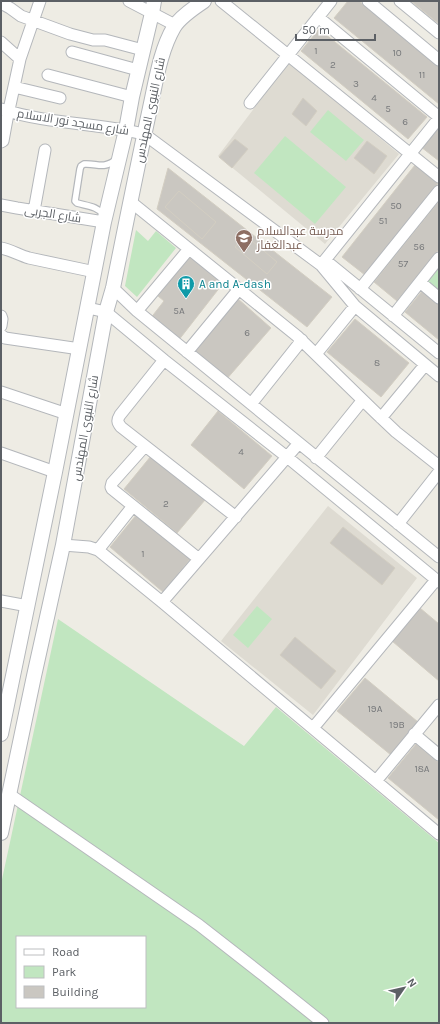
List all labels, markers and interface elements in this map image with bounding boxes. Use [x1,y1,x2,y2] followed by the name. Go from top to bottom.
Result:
[296,16,375,42] scale bar
[302,23,330,37] text: 50 m
[314,45,318,57] house number: 1
[392,47,402,59] house number: 10
[132,56,169,164] street label: شارع النبوى المهندس
[330,59,336,71] house number: 2
[419,69,425,81] house number: 11
[353,78,359,90] house number: 3
[371,92,377,104] house number: 4
[385,103,391,115] house number: 5
[16,106,130,139] street label: شارع مسجد نور الاسلام
[402,116,408,128] house number: 6
[390,200,402,212] house number: 50
[23,203,82,226] street label: شارع الجربى
[379,215,387,227] house number: 51
[256,224,343,252] place label: مدرسة عبدالسلام عبدالغفار
[234,228,254,253] school or university icon: مدرسة عبدالسلام عبدالغفار
[413,241,425,253] house number: 56
[398,258,408,270] house number: 57
[176,274,196,299] building icon: A and A-dash
[199,277,271,291] place label: A and A-dash
[173,305,185,317] house number: 5A
[244,327,250,339] house number: 6
[374,357,380,369] house number: 8
[69,374,102,482] street label: شارع النبوى المهندس
[238,446,244,458] house number: 4
[163,498,169,510] house number: 2
[141,548,145,560] house number: 1
[368,703,383,715] house number: 19A
[389,719,405,731] house number: 19B
[414,763,430,775] house number: 18A
[16,936,146,1008] legend
[52,945,80,959] text: Road
[52,965,77,979] text: Park
[384,968,424,1008] north arrow
[404,976,419,990] text: N
[52,985,99,999] text: Building

